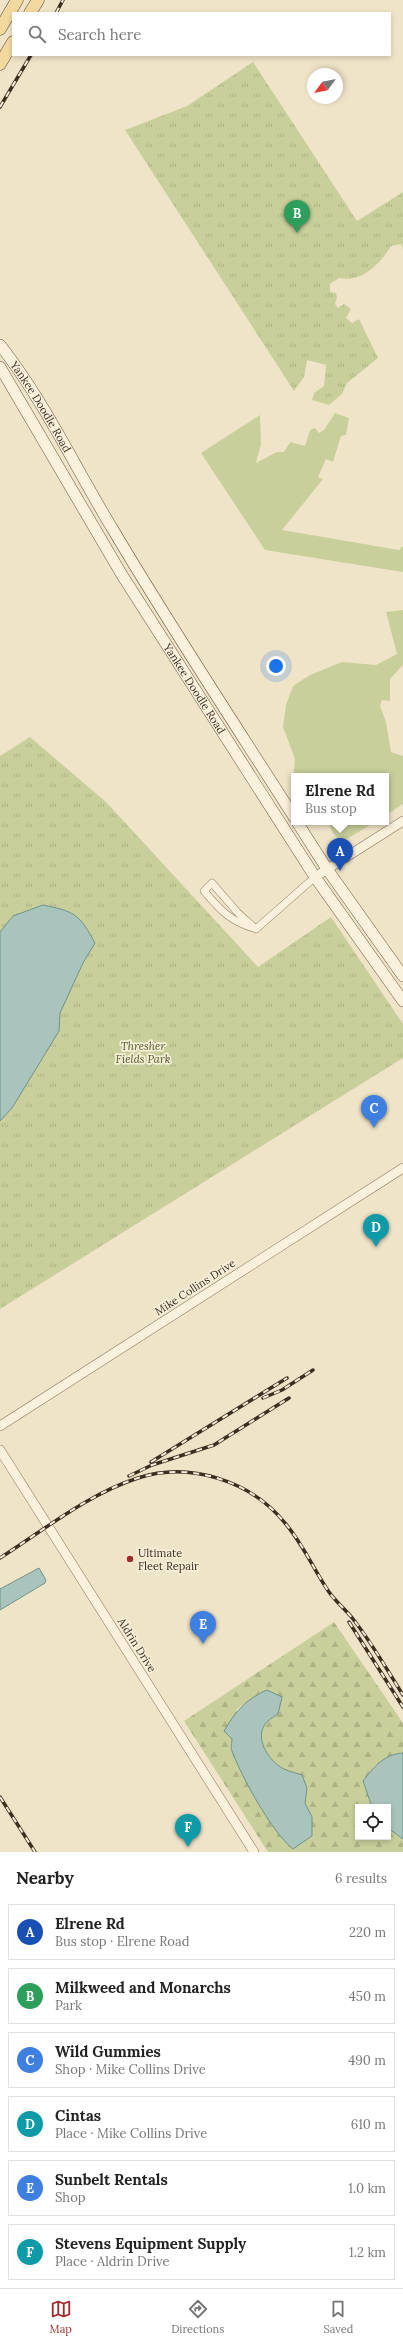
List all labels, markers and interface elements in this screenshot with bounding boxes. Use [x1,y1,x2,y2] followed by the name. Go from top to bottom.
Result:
[12,12,391,56] search box
[26,23,48,45] icon: search
[58,25,141,44] text: Search here
[307,68,343,104] north arrow
[284,200,310,233] pin: B
[7,357,74,455] street label: Yankee Doodle Road
[160,640,229,737] street label: Yankee Doodle Road
[266,656,286,676] your location
[291,773,389,825] popup
[305,781,375,800] text: Elrene Rd
[305,800,357,817] text: Bus stop
[327,838,353,871] pin: A
[116,1039,171,1066] park label: Thresher Fields Park
[361,1095,387,1128] pin: C
[363,1214,389,1247] pin: D
[152,1256,238,1318] street label: Mike Collins Drive
[138,1546,199,1573] place label: Ultimate Fleet Repair
[125,1554,135,1564] marker: Ultimate Fleet Repair
[190,1611,216,1644] pin: E
[114,1614,159,1675] street label: Aldrin Drive
[355,1804,391,1840] map controls
[355,1804,391,1840] button: locate
[175,1814,201,1847] pin: F
[16,1867,74,1889] text: Nearby
[335,1870,387,1887] text: 6 results
[55,1914,125,1933] text: Elrene Rd
[26,1924,34,1941] text: A
[349,1924,386,1941] text: 220 m
[55,1933,189,1950] text: Bus stop · Elrene Road
[55,1978,231,1997] text: Milkweed and Monarchs
[26,1988,34,2005] text: B
[349,1988,386,2005] text: 450 m
[55,1997,82,2014] text: Park
[55,2042,161,2061] text: Wild Gummies
[26,2052,34,2069] text: C
[348,2052,386,2069] text: 490 m
[55,2061,206,2078] text: Shop · Mike Collins Drive
[55,2106,101,2125] text: Cintas
[25,2116,35,2133] text: D
[351,2116,386,2133] text: 610 m
[55,2125,207,2142] text: Place · Mike Collins Drive
[55,2170,168,2189] text: Sunbelt Rentals
[26,2180,34,2197] text: E
[348,2180,386,2197] text: 1.0 km
[55,2189,86,2206] text: Shop
[55,2234,246,2253] text: Stevens Equipment Supply
[26,2244,34,2261] text: F
[349,2244,386,2261] text: 1.2 km
[55,2253,170,2270] text: Place · Aldrin Drive
[50,2298,72,2336] tab: Map
[171,2298,224,2336] tab: Directions
[324,2298,353,2336] tab: Saved

